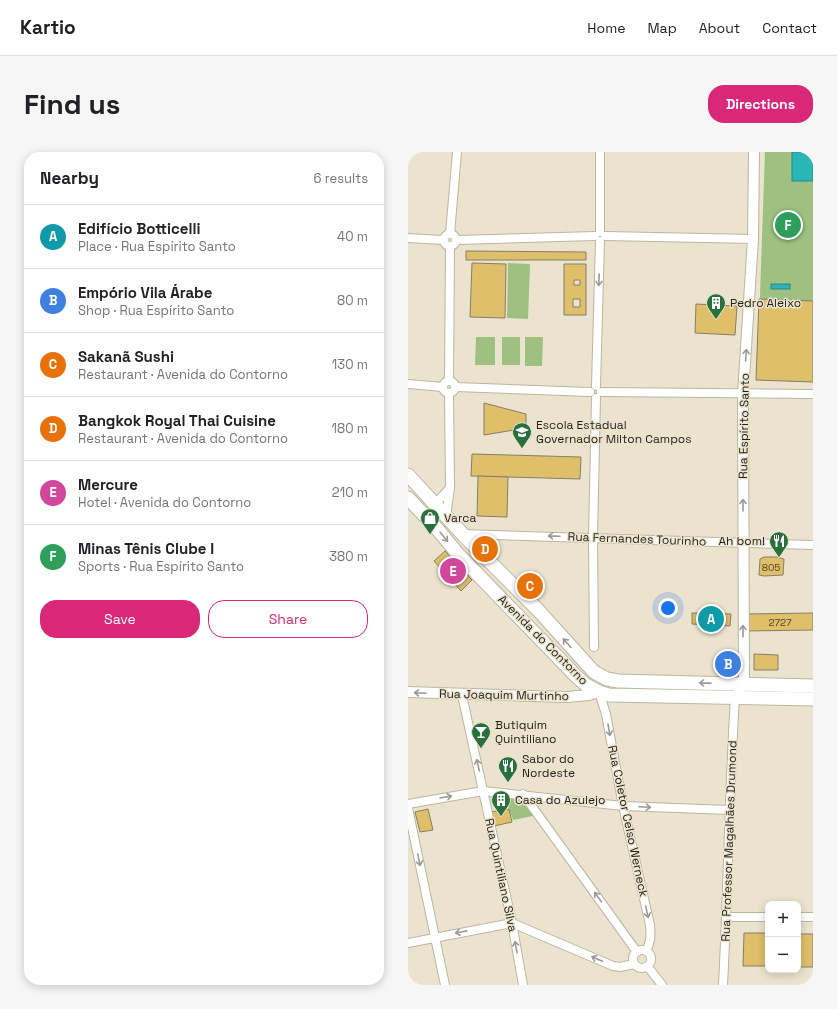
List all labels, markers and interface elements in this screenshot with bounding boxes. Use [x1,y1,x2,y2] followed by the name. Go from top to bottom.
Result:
[20,15,76,40] text: Kartio
[587,19,625,37] text: Home
[647,19,677,37] text: Map
[699,19,740,37] text: About
[762,19,817,37] text: Contact
[708,85,813,123] button: Directions
[24,86,121,122] text: Find us
[40,167,99,189] text: Nearby
[314,170,368,187] text: 6 results
[775,210,801,240] pin: F
[78,219,200,238] text: Edifício Botticelli
[49,228,57,245] text: A
[337,228,368,245] text: 40 m
[78,238,236,255] text: Place · Rua Espírito Santo
[595,273,603,286] one-way arrow
[78,283,212,302] text: Empório Vila Árabe
[49,292,57,309] text: B
[337,292,368,309] text: 80 m
[705,292,727,320] building icon: Pedro Aleixo
[730,295,801,311] place label: Pedro Aleixo
[78,302,234,319] text: Shop · Rua Espírito Santo
[78,347,174,366] text: Sakanã Sushi
[742,349,749,362] one-way arrow
[49,356,57,373] text: C
[332,356,368,373] text: 130 m
[78,366,288,383] text: Restaurant · Avenida do Contorno
[735,373,753,479] street label: Rua Espírito Santo
[78,411,276,430] text: Bangkok Royal Thai Cuisine
[536,417,692,447] place label: Escola Estadual Governador Milton Campos
[49,420,57,437] text: D
[332,420,368,437] text: 180 m
[511,421,533,449] school or university icon: Escola Estadual Governador Milton Campos
[78,430,288,447] text: Restaurant · Avenida do Contorno
[78,475,138,494] text: Mercure
[49,484,57,501] text: E
[332,484,368,501] text: 210 m
[78,494,251,511] text: Hotel · Avenida do Contorno
[739,499,747,512] one-way arrow
[419,507,441,535] shop icon: Varca
[444,510,476,526] place label: Varca
[567,529,707,549] street label: Rua Fernandes Tourinho
[768,530,790,558] restaurant icon: Ah bom!
[440,531,448,542] one-way arrow
[548,532,561,540] one-way arrow
[718,533,765,549] place label: Ah bom!
[472,534,498,564] pin: D
[78,539,214,558] text: Minas Tênis Clube I
[50,548,56,565] text: F
[329,548,368,565] text: 380 m
[440,556,466,586] pin: E
[78,558,244,575] text: Sports · Rua Espírito Santo
[762,561,780,574] house number: 805
[517,571,543,601] pin: C
[494,591,592,689] street label: Avenida do Contorno
[658,598,678,618] your location
[40,600,200,638] button: Save
[208,600,368,638] button: Share
[698,604,724,634] pin: A
[768,616,792,629] house number: 2727
[739,625,747,638] one-way arrow
[563,638,572,648] one-way arrow
[715,649,741,679] pin: B
[699,679,712,687] one-way arrow
[439,686,569,704] street label: Rua Joaquim Murtinho
[414,689,427,696] one-way arrow
[495,717,557,747] place label: Butiquim Quintiliano
[470,721,492,749] bar icon: Butiquim Quintiliano
[605,723,613,736] one-way arrow
[717,740,741,942] street label: Rua Professor Magalhães Drumond
[604,744,652,899] street label: Rua Coletor Celso Werneck
[522,751,575,781] place label: Sabor do Nordeste
[497,755,519,783] restaurant icon: Sabor do Nordeste
[473,759,481,772] one-way arrow
[490,789,512,817] building icon: Casa do Azulejo
[515,792,605,808] place label: Casa do Azulejo
[440,793,453,801] one-way arrow
[638,803,651,810] one-way arrow
[481,817,521,933] street label: Rua Quintiliano Silva
[415,853,423,866] one-way arrow
[594,892,602,903] one-way arrow
[765,901,801,973] map controls
[765,901,801,937] button: +
[644,905,652,918] one-way arrow
[455,928,468,936] one-way arrow
[765,937,801,973] button: −
[512,941,520,954] one-way arrow
[592,955,604,962] one-way arrow

